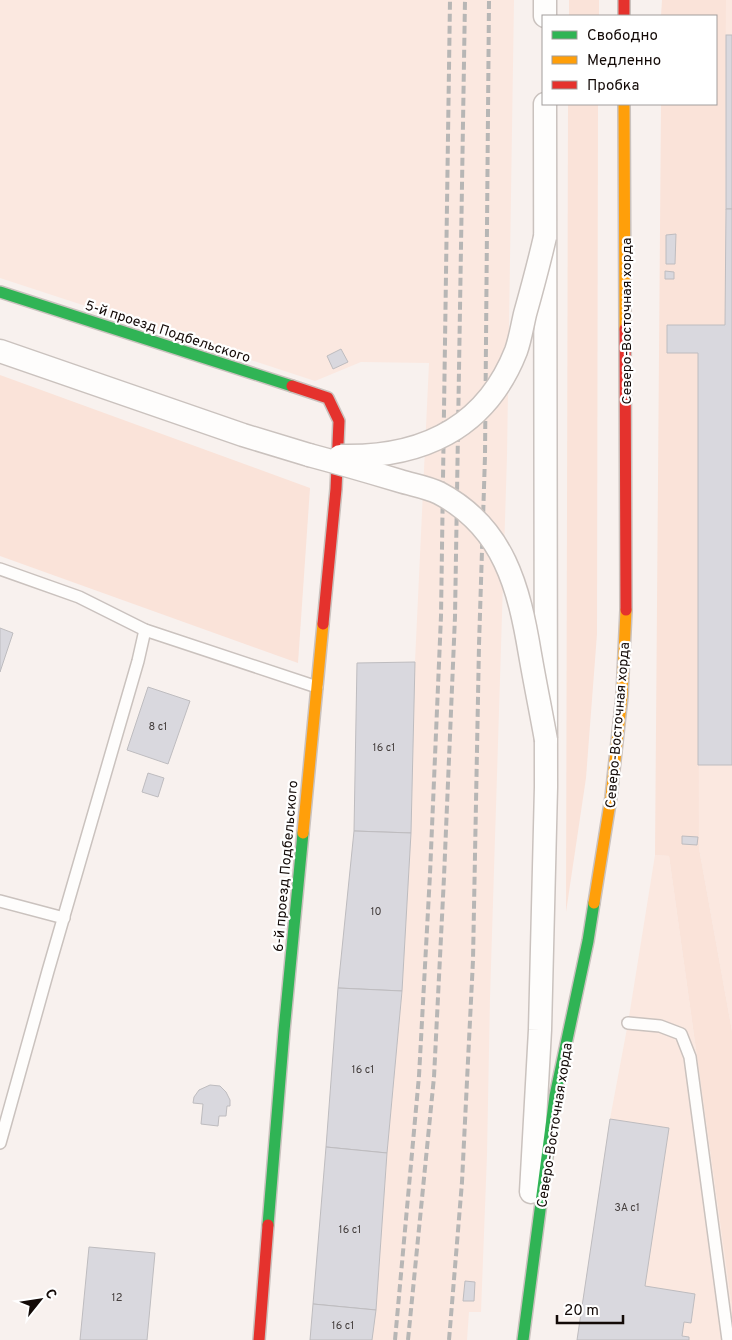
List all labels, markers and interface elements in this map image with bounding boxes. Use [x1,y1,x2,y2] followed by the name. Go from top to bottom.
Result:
[542,15,717,105] legend
[587,27,658,46] text: Свободно
[587,52,661,71] text: Медленно
[587,77,639,96] text: Пробка
[619,238,636,404] street label: Северо-Восточная хорда
[83,298,252,367] street label: 5-й проезд Подбельского
[603,641,634,809] street label: Северо-Восточная хорда
[149,720,167,734] house number: 8 с1
[373,741,395,755] house number: 16 с1
[271,779,302,953] street label: 6-й проезд Подбельского
[370,905,382,919] house number: 10
[534,1041,577,1209] street label: Северо-Восточная хорда
[352,1063,374,1077] house number: 16 с1
[614,1201,640,1215] house number: 3А с1
[339,1223,361,1237] house number: 16 с1
[15,1275,65,1325] north arrow
[40,1286,60,1302] text: С
[112,1291,122,1305] house number: 12
[557,1292,623,1324] scale bar
[564,1302,599,1321] text: 20 m
[332,1319,354,1333] house number: 16 с1

